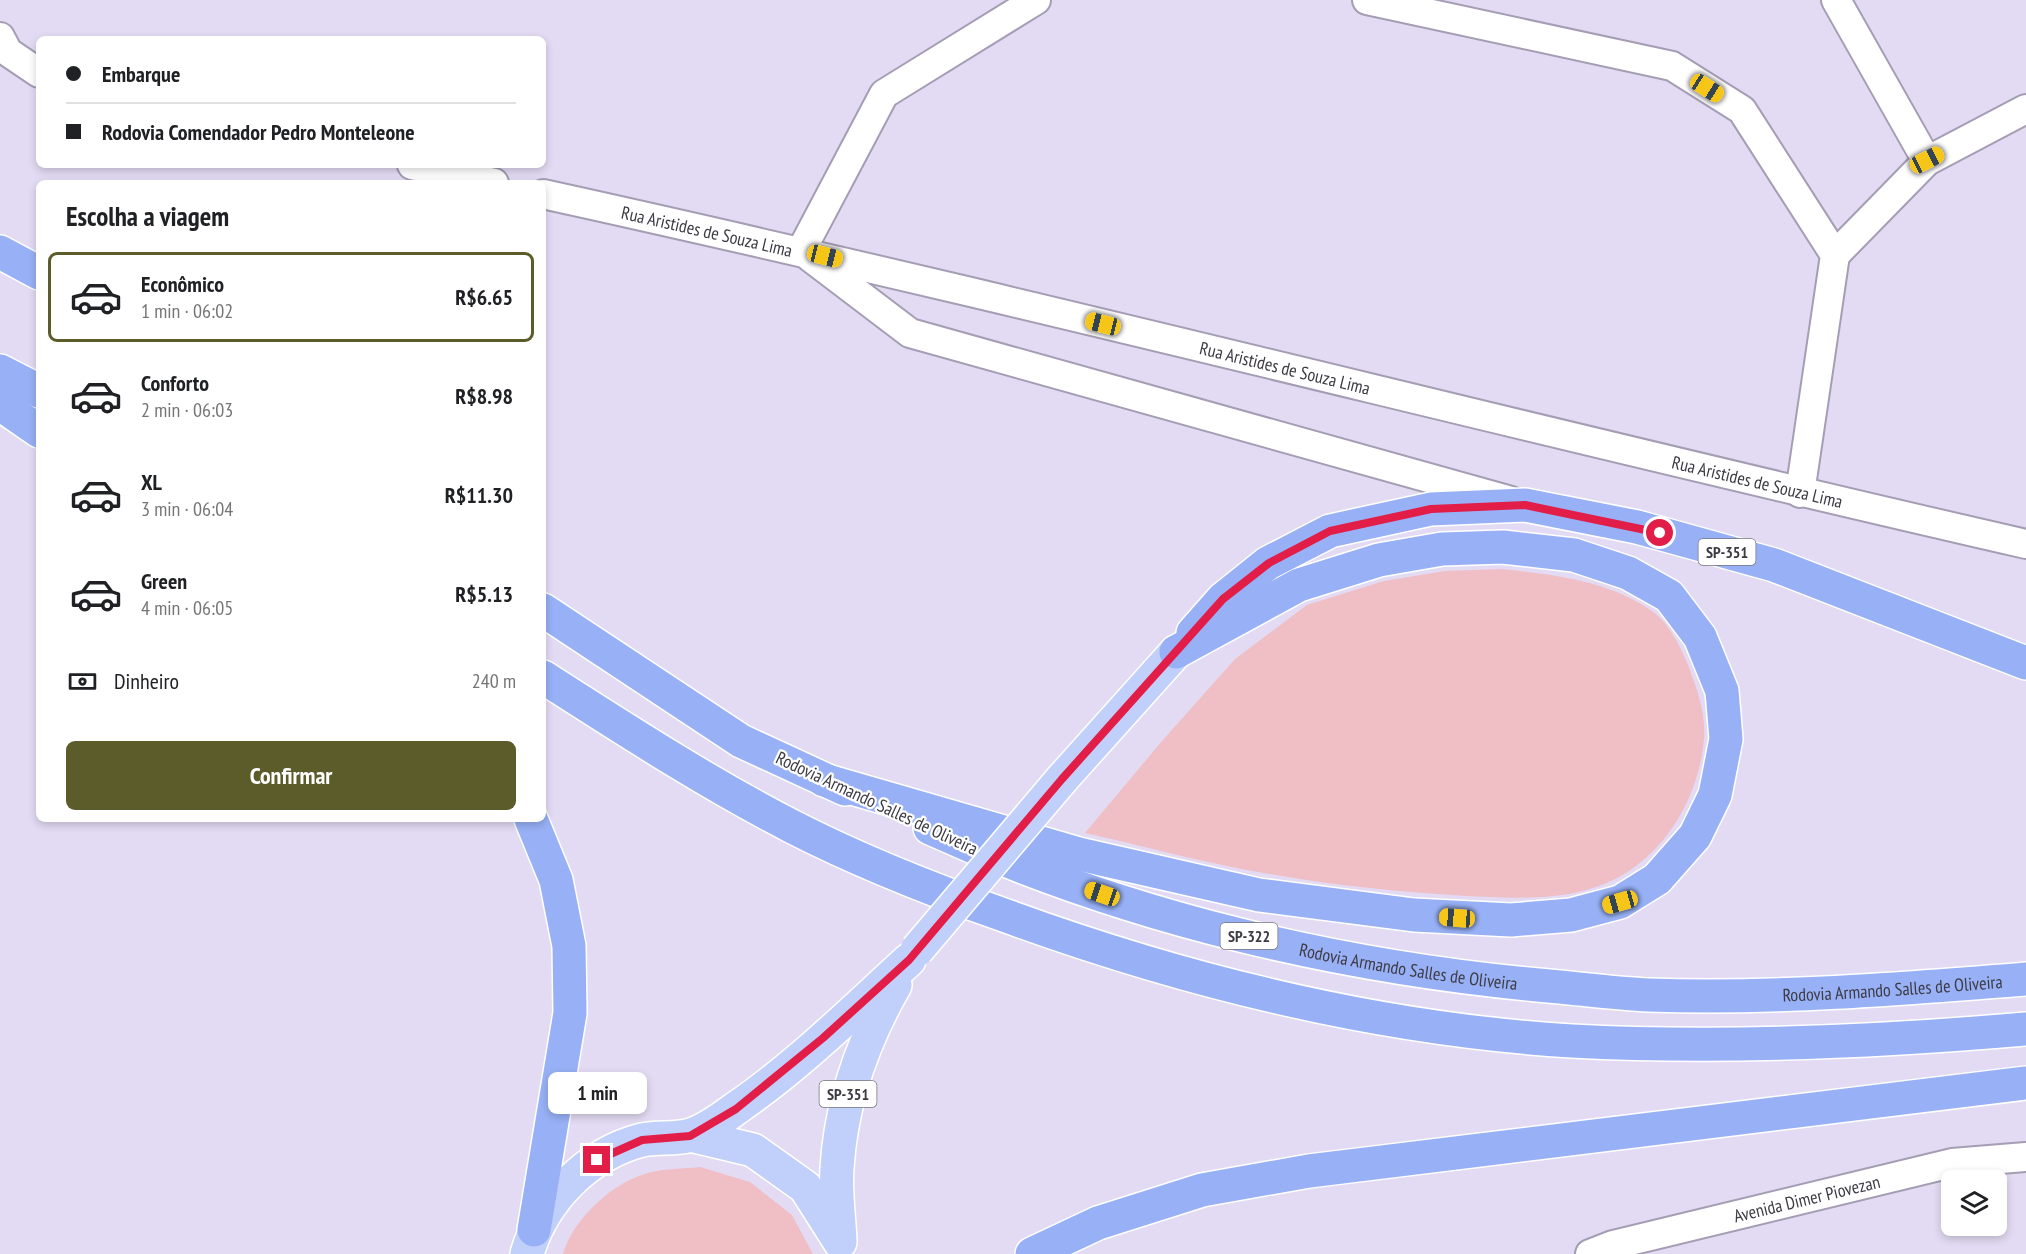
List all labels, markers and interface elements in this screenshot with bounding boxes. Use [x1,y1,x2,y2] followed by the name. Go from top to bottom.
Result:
[102,60,180,88] text: Embarque
[1687,71,1727,105] car
[102,118,415,146] text: Rodovia Comendador Pedro Monteleone
[1907,144,1947,176] car
[66,199,229,233] text: Escolha a viagem
[619,200,795,261] street label: Rua Aristides de Souza Lima
[805,243,845,269] car
[69,270,123,324] icon: car
[141,270,224,298] text: Econômico
[455,283,513,311] text: R$6.65
[141,298,233,324] text: 1 min · 06:02
[1083,311,1123,337] car
[1197,336,1373,399] street label: Rua Aristides de Souza Lima
[69,369,123,423] icon: car
[141,369,209,397] text: Conforto
[455,382,513,410] text: R$8.98
[141,397,233,423] text: 2 min · 06:03
[1670,450,1845,513] street label: Rua Aristides de Souza Lima
[69,468,123,522] icon: car
[141,468,162,496] text: XL
[445,481,513,509] text: R$11.30
[141,496,233,522] text: 3 min · 06:04
[1646,519,1673,546] route start
[1698,539,1756,565] road number: SP-351
[69,567,123,621] icon: car
[141,567,187,595] text: Green
[455,580,513,608] text: R$5.13
[141,595,233,621] text: 4 min · 06:05
[66,665,99,698] icon: cash
[114,667,179,695] text: Dinheiro
[472,668,516,694] text: 240 m
[66,741,516,810] button: Confirmar
[772,746,982,860] street label: Rodovia Armando Salles de Oliveira
[1082,880,1122,908] car
[1600,888,1640,916] car
[1438,908,1476,928] car
[1220,923,1278,949] road number: SP-322
[1297,938,1519,994] street label: Rodovia Armando Salles de Oliveira
[1782,969,2003,1006] street label: Rodovia Armando Salles de Oliveira
[548,1073,646,1115] callout: 1 min
[577,1080,618,1106] text: 1 min
[820,1081,876,1107] road number: SP-351
[583,1146,610,1173] route end
[1731,1169,1882,1227] street label: Avenida Dimer Piovezan
[1941,1170,2007,1236] map controls
[1941,1170,2007,1236] button: layers

